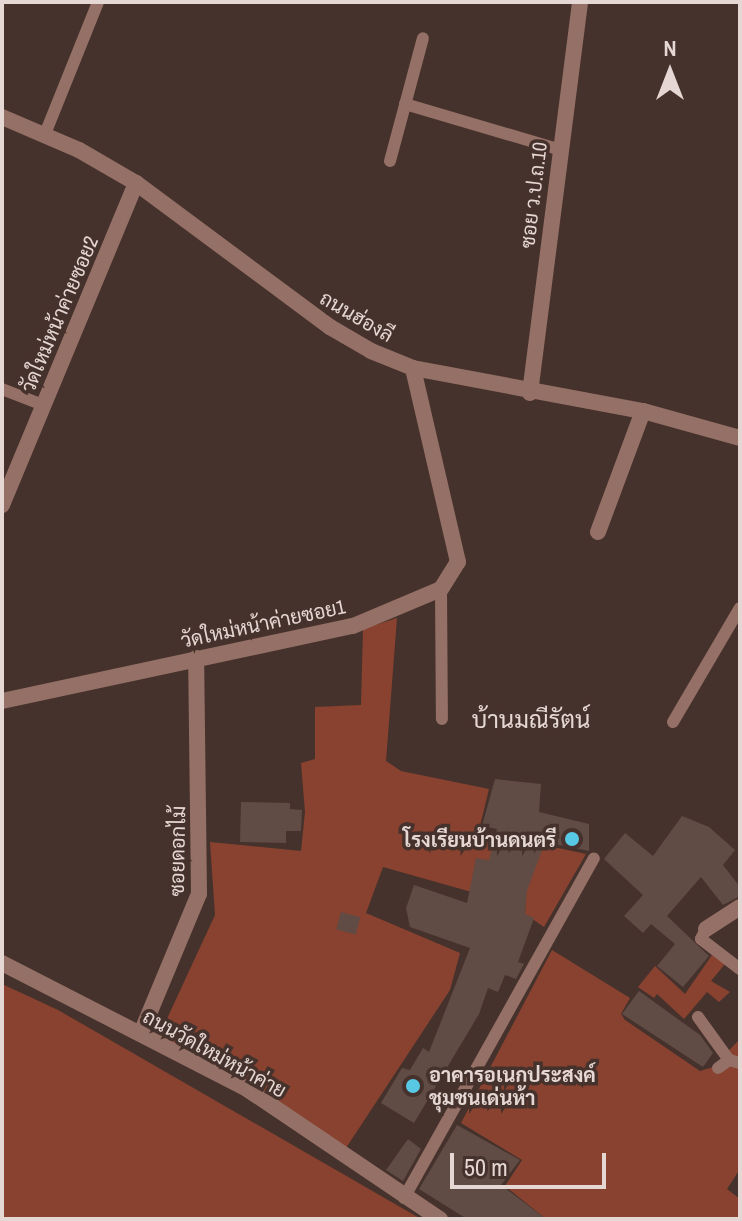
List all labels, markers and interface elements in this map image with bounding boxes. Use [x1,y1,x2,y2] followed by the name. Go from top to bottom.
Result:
[630,32,710,112] north arrow
[663,33,677,63] text: N
[515,140,551,250] street label: ซอย ว.ป.ถ.10
[15,232,103,396] street label: วัดใหม่หน้าค่ายซอย2
[316,285,398,347] street label: ถนนฮ่องลี
[179,594,347,652] street label: วัดใหม่หน้าค่ายซอย1
[472,706,590,734] district label: บ้านมณีรัตน์
[164,805,190,897] street label: ซอยดอกไม้
[403,827,556,851] place label: โรงเรียนบ้านดนตรี
[563,830,581,848] marker: โรงเรียนบ้านดนตรี
[139,1004,291,1102] street label: ถนนวัดใหม่หน้าค่าย
[429,1062,596,1109] place label: อาคารอเนกประสงค์ ชุมชนเด่นห้า
[404,1077,422,1095] marker: อาคารอเนกประสงค์ ชุมชนเด่นห้า
[454,1137,610,1187] scale bar
[464,1151,508,1183] text: 50 m

